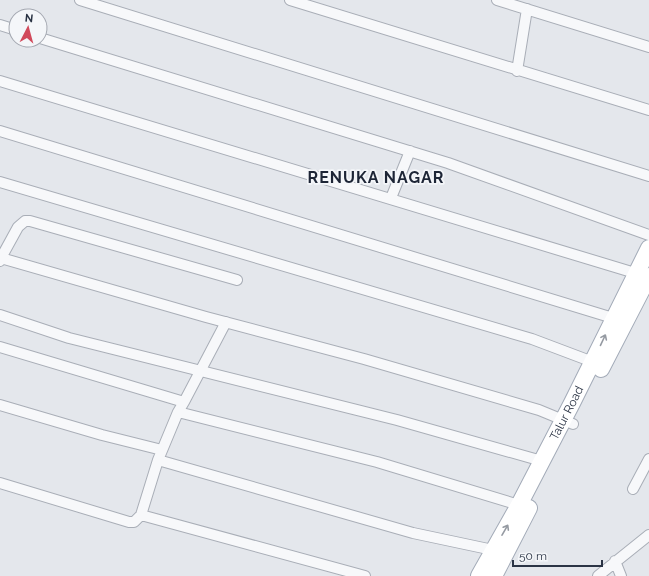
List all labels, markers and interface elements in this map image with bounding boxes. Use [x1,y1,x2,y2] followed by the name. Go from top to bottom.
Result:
[8,8,48,48] north arrow
[24,12,34,25] text: N
[308,168,444,187] district label: RENUKA NAGAR
[600,334,607,346] one-way arrow
[547,384,586,442] street label: Talur Road
[502,524,510,536] one-way arrow
[513,542,602,568] scale bar
[519,549,547,563] text: 50 m

